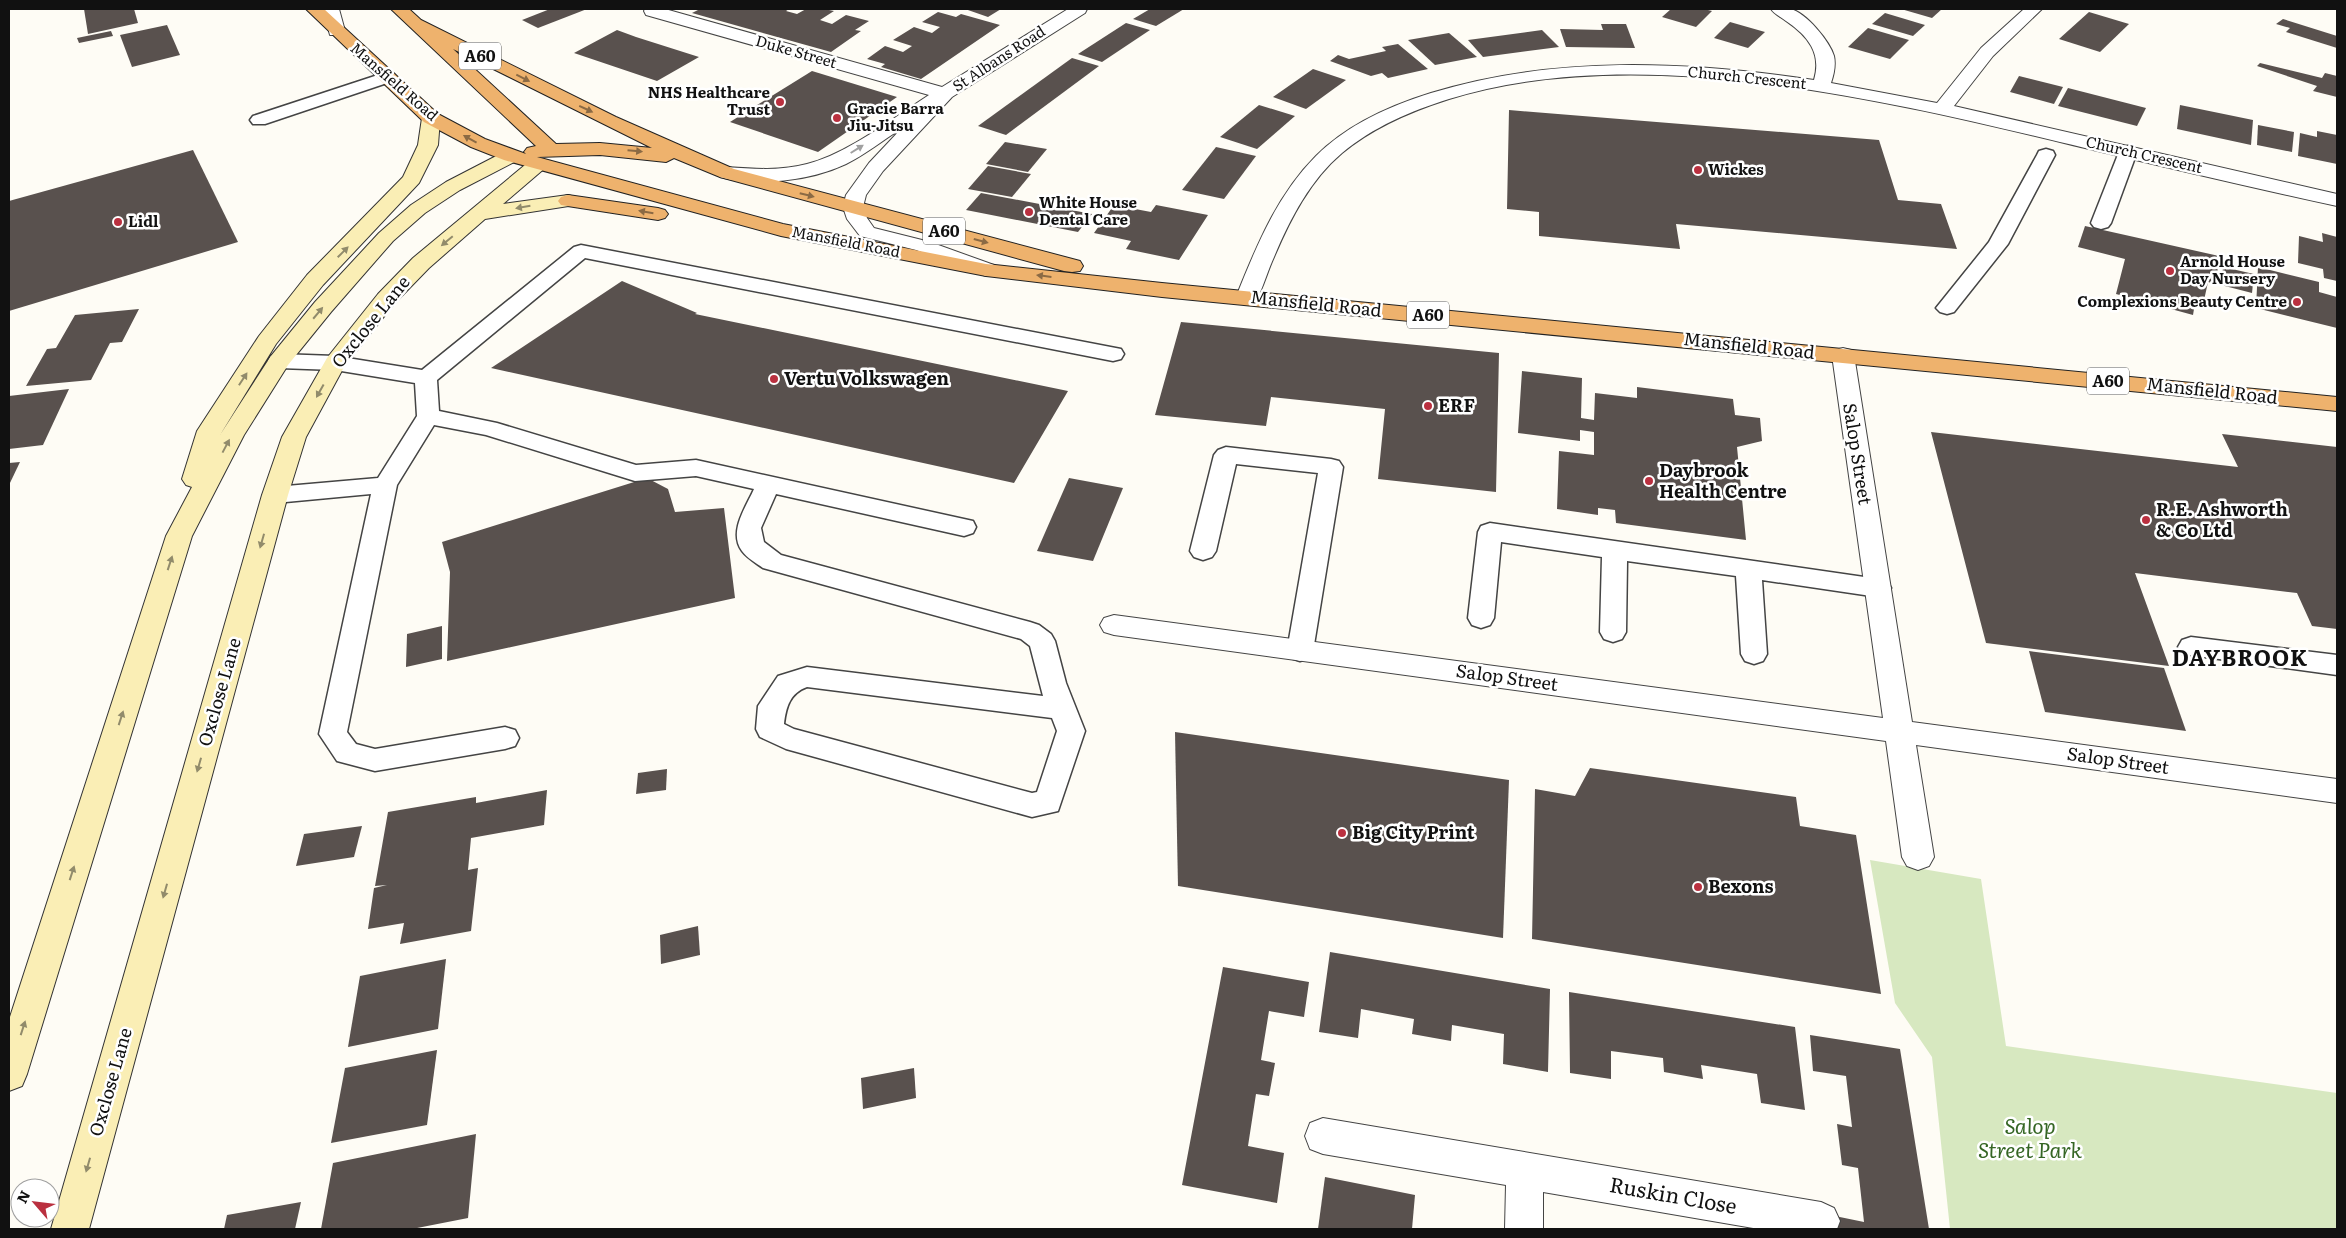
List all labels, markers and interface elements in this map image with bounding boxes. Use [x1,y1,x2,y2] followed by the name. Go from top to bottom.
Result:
[947,19,1049,97] street label: St Albans Road
[753,28,840,73] street label: Duke Street
[346,36,444,126] street label: Mansfield Road
[459,42,501,70] road number: A60
[1687,59,1808,94] street label: Church Crescent
[516,74,531,82] one-way arrow
[648,80,771,120] place label: NHS Healthcare Trust
[774,96,786,108] marker: NHS Healthcare Trust
[847,96,944,136] place label: Gracie Barra Jiu-Jitsu
[579,104,594,113] one-way arrow
[831,112,843,124] marker: Gracie Barra Jiu-Jitsu
[2084,129,2205,178] street label: Church Crescent
[462,135,477,143] one-way arrow
[851,144,864,153] one-way arrow
[627,147,643,155] one-way arrow
[1708,157,1764,180] place label: Wickes
[1692,164,1704,176] marker: Wickes
[1039,190,1137,230] place label: White House Dental Care
[800,192,815,200] one-way arrow
[514,203,530,211] one-way arrow
[1023,206,1035,218] marker: White House Dental Care
[638,207,654,215] one-way arrow
[128,209,159,232] place label: Lidl
[112,216,124,228] marker: Lidl
[923,218,965,245] road number: A60
[790,219,902,262] street label: Mansfield Road
[440,235,453,246] one-way arrow
[974,238,989,246] one-way arrow
[337,246,349,258] one-way arrow
[2180,249,2285,289] place label: Arnold House Day Nursery
[2164,265,2176,277] marker: Arnold House Day Nursery
[324,269,416,373] street label: Oxclose Lane
[1035,272,1051,280] one-way arrow
[1249,282,1383,323] street label: Mansfield Road
[2077,289,2287,312] place label: Complexions Beauty Centre
[2291,296,2303,308] marker: Complexions Beauty Centre
[1407,302,1449,328] road number: A60
[313,307,324,320] one-way arrow
[1682,324,1816,365] street label: Mansfield Road
[784,364,949,391] place label: Vertu Volkswagen
[2087,368,2129,394] road number: A60
[2145,369,2279,410] street label: Mansfield Road
[238,372,247,385] one-way arrow
[768,373,780,385] marker: Vertu Volkswagen
[316,383,324,398] one-way arrow
[1438,391,1475,418] place label: ERF
[1422,400,1434,412] marker: ERF
[1837,401,1880,507] street label: Salop Street
[222,439,230,453] one-way arrow
[1659,456,1787,504] place label: Daybrook Health Centre
[1643,475,1655,487] marker: Daybrook Health Centre
[2156,495,2288,543] place label: R.E. Ashworth & Co Ltd
[2140,514,2152,526] marker: R.E. Ashworth & Co Ltd
[258,534,266,549] one-way arrow
[167,555,175,570] one-way arrow
[190,634,247,749] street label: Oxclose Lane
[2172,640,2308,673] district label: DAYBROOK
[1454,656,1561,697] street label: Salop Street
[118,710,126,725] one-way arrow
[2065,739,2172,780] street label: Salop Street
[195,758,203,773] one-way arrow
[1352,818,1475,845] place label: Big City Print
[1336,827,1348,839] marker: Big City Print
[69,865,77,880] one-way arrow
[1708,872,1774,899] place label: Bexons
[1692,881,1704,893] marker: Bexons
[160,884,168,899] one-way arrow
[20,1020,28,1035] one-way arrow
[81,1024,138,1139] street label: Oxclose Lane
[1978,1109,2082,1164] park label: Salop Street Park
[84,1158,92,1173] one-way arrow
[1607,1167,1740,1220] street label: Ruskin Close
[10,1178,60,1228] north arrow
[11,1186,34,1206] text: N

